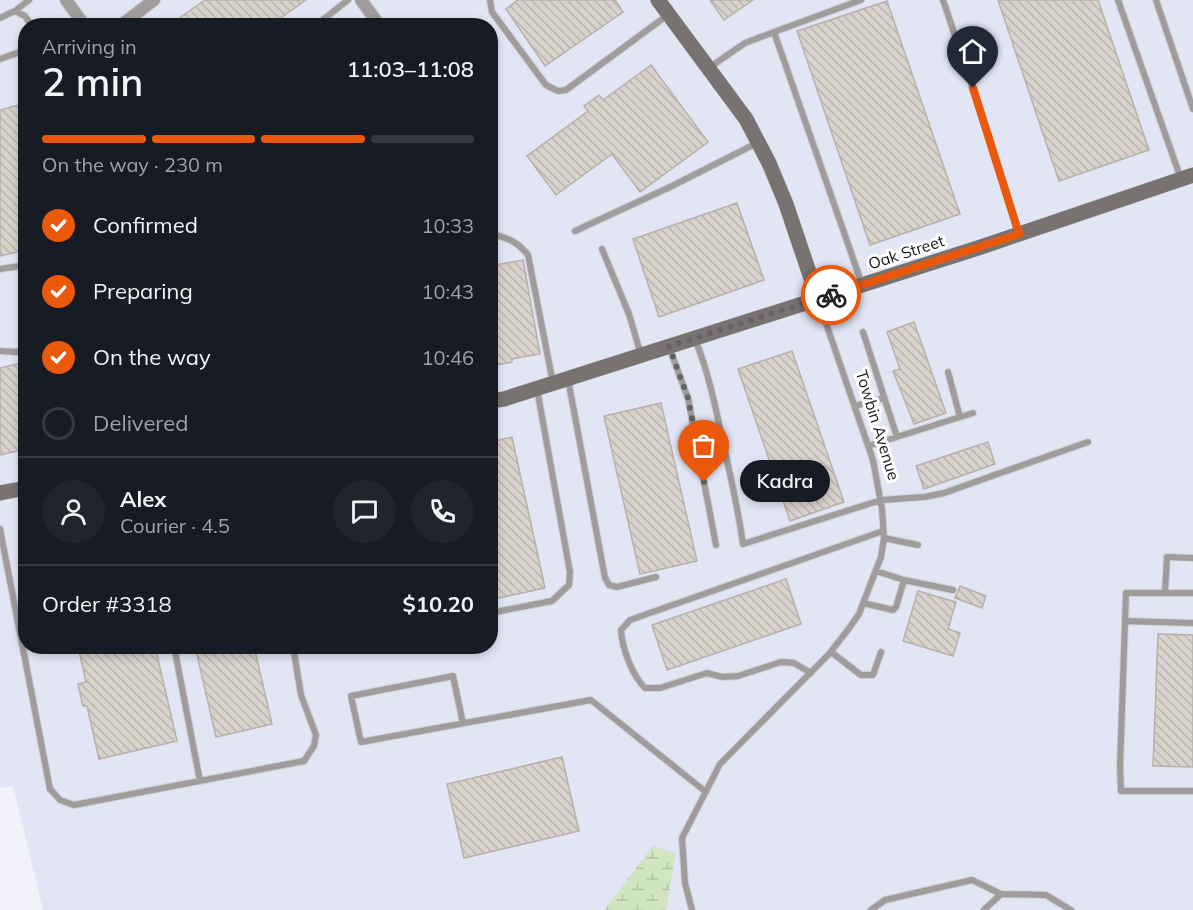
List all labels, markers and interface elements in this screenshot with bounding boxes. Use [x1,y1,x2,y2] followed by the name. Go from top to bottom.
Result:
[947,26,998,88] pin
[42,34,137,59] text: Arriving in
[956,35,989,68] icon: home
[347,55,474,83] text: 11:03–11:08
[42,57,143,106] text: 2 min
[42,152,223,177] text: On the way · 230 m
[42,209,75,242] icon: check
[93,211,198,239] text: Confirmed
[421,213,474,238] text: 10:33
[866,230,947,274] street label: Oak Street
[801,265,861,325] courier
[42,275,75,308] icon: check
[93,277,193,305] text: Preparing
[421,279,474,304] text: 10:43
[815,279,848,312] icon: bike
[42,341,75,374] icon: check
[93,343,211,371] text: On the way
[421,345,474,370] text: 10:46
[852,368,904,482] street label: Towbin Avenue
[93,409,188,437] text: Delivered
[678,420,729,482] pin
[687,429,720,462] icon: bag
[740,461,830,503] callout: Kadra
[757,468,813,493] text: Kadra
[42,480,105,543] button: person
[333,480,396,543] button: chat
[411,480,474,543] button: phone
[120,485,166,513] text: Alex
[120,513,230,538] text: Courier · 4.5
[42,590,172,618] text: Order #3318
[403,590,474,618] text: $10.20

